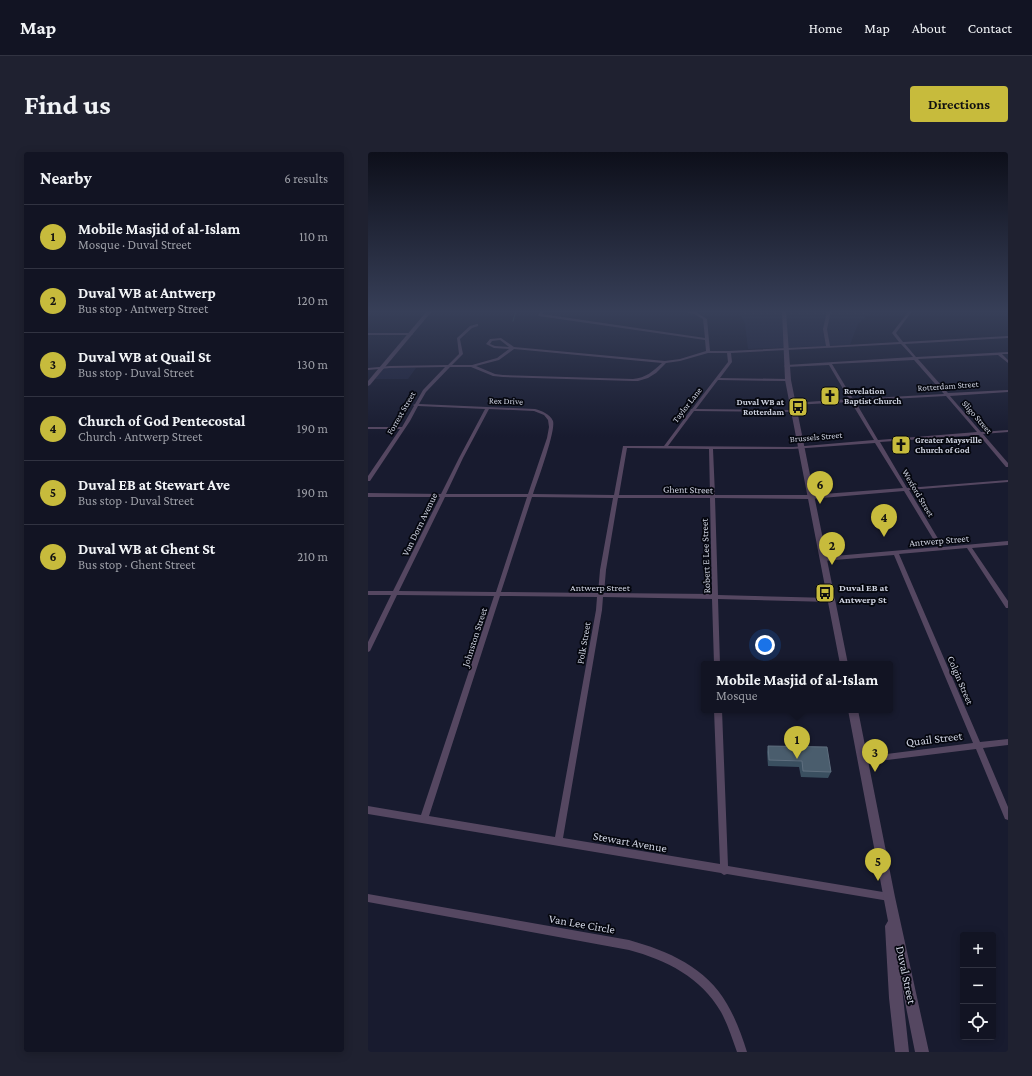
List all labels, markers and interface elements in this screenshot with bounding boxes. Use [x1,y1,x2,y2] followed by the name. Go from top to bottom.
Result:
[20,17,56,38] text: Map
[809,20,842,36] text: Home
[864,20,890,36] text: Map
[912,20,946,36] text: About
[968,20,1012,36] text: Contact
[910,86,1008,122] button: Directions
[24,89,111,120] text: Find us
[40,169,92,188] text: Nearby
[284,171,328,186] text: 6 results
[78,221,240,237] text: Mobile Masjid of al-Islam
[51,229,55,244] text: 1
[299,229,328,244] text: 110 m
[78,237,191,252] text: Mosque · Duval Street
[78,285,216,301] text: Duval WB at Antwerp
[50,293,56,308] text: 2
[297,293,328,308] text: 120 m
[78,301,208,316] text: Bus stop · Antwerp Street
[78,349,211,365] text: Duval WB at Quail St
[50,357,56,372] text: 3
[297,357,328,372] text: 130 m
[78,365,194,380] text: Bus stop · Duval Street
[917,379,980,393] street label: Rotterdam Street
[670,385,704,425] street label: Taylor Lane
[819,385,841,407] church icon: Revelation Baptist Church
[844,386,902,406] place label: Revelation Baptist Church
[385,389,418,436] street label: Forrest Street
[489,395,523,407] street label: Rex Drive
[787,396,809,418] bus stop icon: Duval WB at Rotterdam
[736,397,785,417] place label: Duval WB at Rotterdam
[960,398,995,436] street label: Sligo Street
[78,413,245,429] text: Church of God Pentecostal
[49,421,57,436] text: 4
[297,421,328,436] text: 190 m
[78,429,202,444] text: Church · Antwerp Street
[789,430,844,444] street label: Brussels Street
[890,434,912,456] church icon: Greater Maysville Church of God
[915,435,982,455] place label: Greater Maysville Church of God
[900,467,937,519] street label: Wexford Street
[807,471,833,504] pin: 6
[78,477,230,493] text: Duval EB at Stewart Ave
[663,484,714,495] street label: Ghent Street
[50,485,56,500] text: 5
[297,485,328,500] text: 190 m
[399,490,440,558] street label: Van Dorn Avenue
[78,493,194,508] text: Bus stop · Duval Street
[871,504,897,537] pin: 4
[699,518,712,594] street label: Robert E Lee Street
[819,532,845,565] pin: 2
[909,532,970,549] street label: Antwerp Street
[78,541,215,557] text: Duval WB at Ghent St
[49,549,57,564] text: 6
[297,549,328,564] text: 210 m
[78,557,195,572] text: Bus stop · Ghent Street
[570,582,631,593] street label: Antwerp Street
[814,582,836,604] bus stop icon: Duval EB at Antwerp St
[838,582,888,605] place label: Duval EB at Antwerp St
[459,606,489,669] street label: Johnston Street
[574,621,593,665] street label: Polk Street
[755,635,775,655] your location
[945,654,976,707] street label: Colgin Street
[701,661,893,713] popup
[716,672,878,688] text: Mobile Masjid of al-Islam
[716,688,758,703] text: Mosque
[784,726,810,759] pin: 1
[905,728,964,749] street label: Quail Street
[862,739,888,772] pin: 3
[592,829,668,855] street label: Stewart Avenue
[865,848,891,881] pin: 5
[548,911,616,937] street label: Van Lee Circle
[960,932,996,1040] map controls
[960,932,996,968] button: +
[893,945,919,1006] street label: Duval Street
[960,968,996,1004] button: −
[960,1004,996,1040] button: locate

